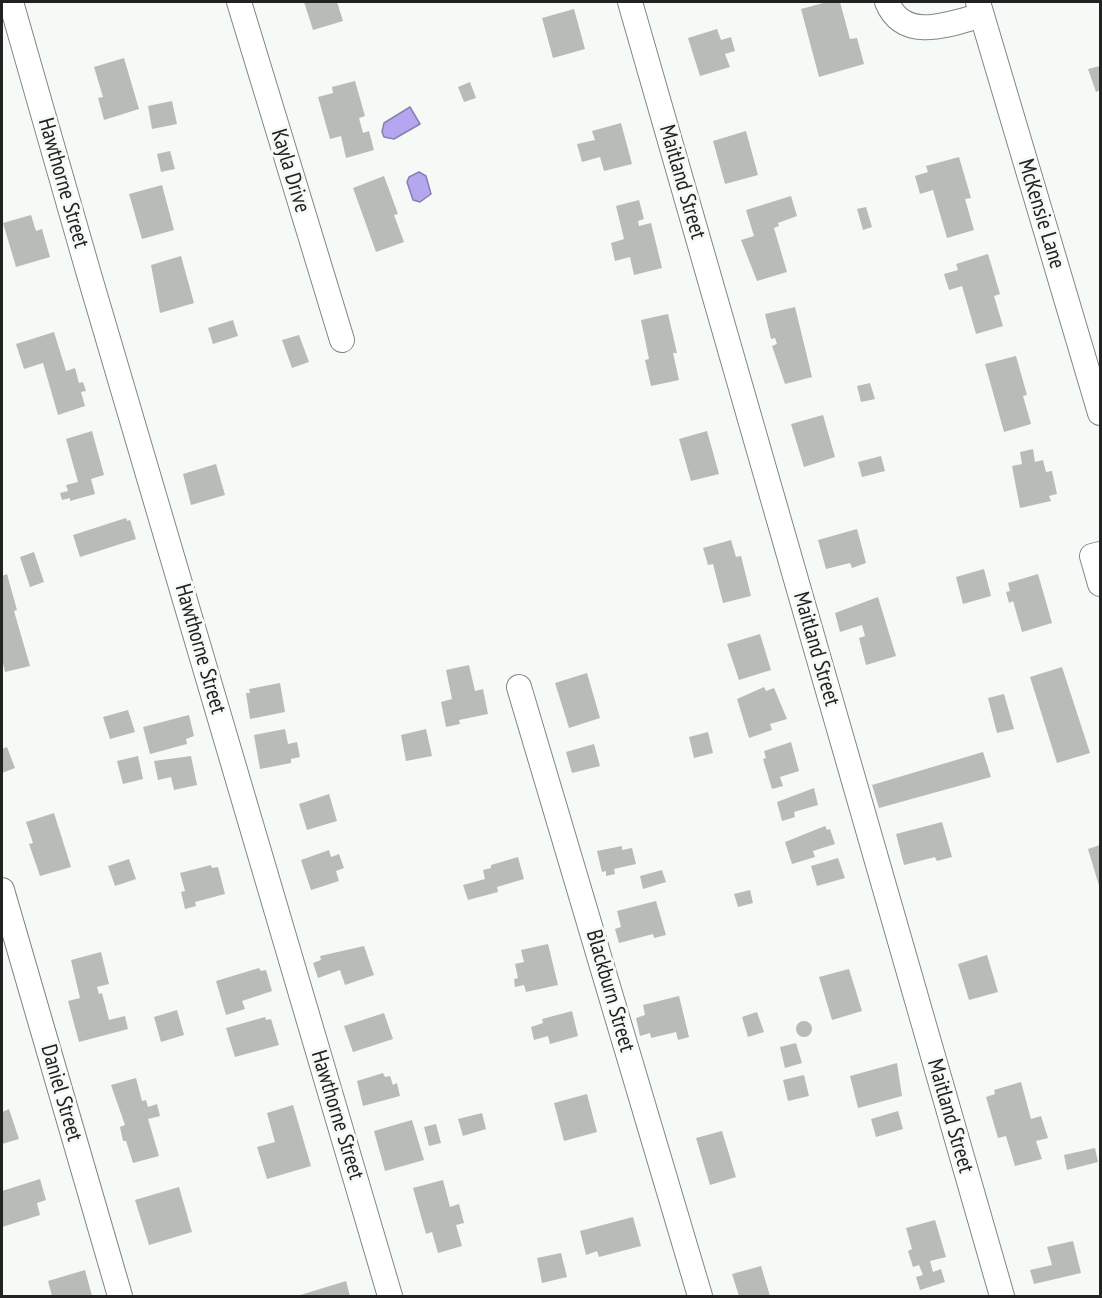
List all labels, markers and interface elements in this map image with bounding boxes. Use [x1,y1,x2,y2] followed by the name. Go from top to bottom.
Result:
[32,115,94,251] street label: Hawthorne Street
[653,122,711,242] street label: Maitland Street
[265,126,315,216] street label: Kayla Drive
[1012,156,1070,272] street label: McKensie Lane
[169,581,231,717] street label: Hawthorne Street
[787,589,845,709] street label: Maitland Street
[580,927,640,1055] street label: Blackburn Street
[35,1042,87,1144] street label: Daniel Street
[305,1047,369,1183] street label: Hawthorne Street
[921,1056,979,1176] street label: Maitland Street

